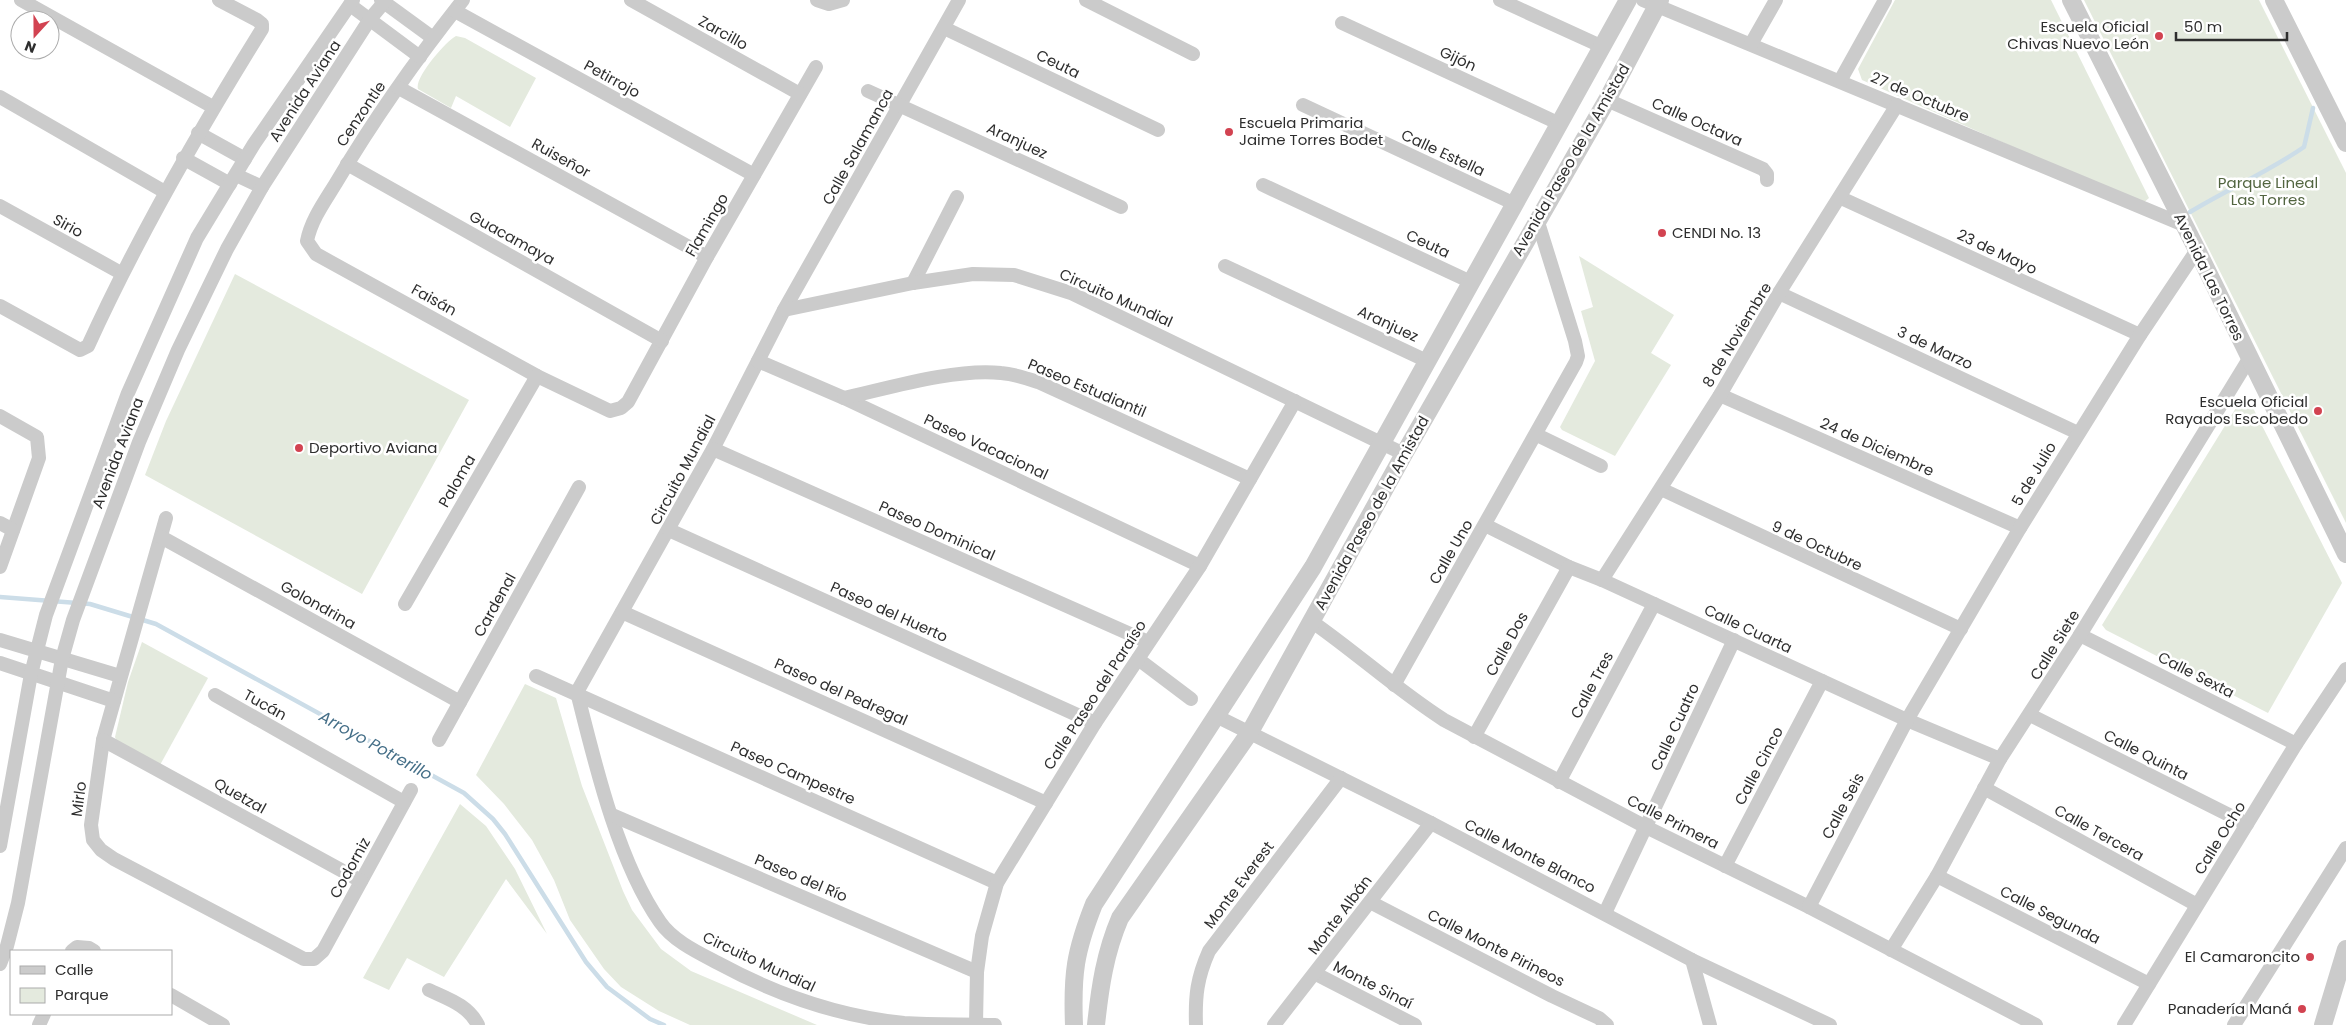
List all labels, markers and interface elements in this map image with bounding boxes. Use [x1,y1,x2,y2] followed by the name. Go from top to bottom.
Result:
[10,10,60,60] north arrow
[695,10,752,55] street label: Zarcillo
[2176,10,2287,42] scale bar
[2007,16,2149,54] place label: Escuela Oficial Chivas Nuevo León
[2184,16,2222,37] text: 50 m
[2153,30,2165,42] marker: Escuela Oficial Chivas Nuevo León
[22,36,39,58] text: N
[264,36,345,146] street label: Avenida Aviana
[1436,41,1480,76] street label: Gijón
[1033,44,1084,83] street label: Ceuta
[580,55,644,103] street label: Petirrojo
[1507,60,1634,260] street label: Avenida Paseo de la Amistad
[1868,66,1973,127] street label: 27 de Octubre
[331,77,390,151] street label: Cenzontle
[817,85,898,209] street label: Calle Salamanca
[1648,92,1746,151] street label: Calle Octava
[1239,112,1383,150] place label: Escuela Primaria Jaime Torres Bodet
[983,117,1051,164] street label: Aranjuez
[1398,124,1489,181] street label: Calle Estella
[1223,126,1235,138] marker: Escuela Primaria Jaime Torres Bodet
[528,133,595,183] street label: Ruiseñor
[2218,172,2318,210] park label: Parque Lineal Las Torres
[680,189,733,260] street label: Flamingo
[466,205,559,270] street label: Guacamaya
[49,209,87,242] street label: Sirio
[2169,209,2250,344] street label: Avenida Las Torres
[1672,222,1761,243] place label: CENDI No. 13
[1403,224,1454,263] street label: Ceuta
[1954,224,2041,279] street label: 23 de Mayo
[1656,227,1668,239] marker: CENDI No. 13
[1056,263,1176,332] street label: Circuito Mundial
[1697,278,1776,391] street label: 8 de Noviembre
[408,279,461,321] street label: Faisán
[1354,300,1422,347] street label: Aranjuez
[1894,321,1977,374] street label: 3 de Marzo
[1025,353,1150,422] street label: Paseo Estudiantil
[2165,391,2308,429] place label: Escuela Oficial Rayados Escobedo
[87,394,148,511] street label: Avenida Aviana
[2312,405,2324,417] marker: Escuela Oficial Rayados Escobedo
[921,409,1052,485] street label: Paseo Vacacional
[645,411,720,529] street label: Circuito Mundial
[1309,412,1434,614] street label: Avenida Paseo de la Amistad
[1817,412,1937,481] street label: 24 de Diciembre
[309,437,438,458] place label: Deportivo Aviana
[2006,438,2061,510] street label: 5 de Julio
[293,442,305,454] marker: Deportivo Aviana
[433,451,480,511] street label: Paloma
[876,496,999,566] street label: Paseo Dominical
[1424,515,1478,588] street label: Calle Uno
[1768,515,1866,576] street label: 9 de Octubre
[468,569,521,641] street label: Cardenal
[277,575,360,634] street label: Golondrina
[827,576,951,647] street label: Paseo del Huerto
[1701,599,1796,658] street label: Calle Cuarta
[2025,606,2084,684] street label: Calle Siete
[1480,608,1533,680] street label: Calle Dos
[1038,616,1151,774] street label: Calle Paseo del Paraíso
[2154,646,2238,703] street label: Calle Sexta
[1565,647,1618,722] street label: Calle Tres
[771,653,911,730] street label: Paseo del Pedregal
[1645,680,1704,774] street label: Calle Cuatro
[240,684,291,725] street label: Tucán
[314,704,437,786] water label: Arroyo Potrerillo
[1729,723,1788,809] street label: Calle Cinco
[2100,724,2192,785] street label: Calle Quinta
[728,736,859,809] street label: Paseo Campestre
[1816,769,1869,842] street label: Calle Seis
[210,773,270,819] street label: Quetzal
[66,780,91,818] street label: Mirlo
[1624,789,1723,854] street label: Calle Primera
[2189,797,2250,878] street label: Calle Ocho
[2051,799,2148,866] street label: Calle Tercera
[1461,813,1599,898] street label: Calle Monte Blanco
[324,833,375,902] street label: Codorniz
[1199,837,1278,933] street label: Monte Everest
[751,849,851,907] street label: Paseo del Río
[1303,871,1376,959] street label: Monte Albán
[1996,880,2104,949] street label: Calle Segunda
[1424,904,1569,991] street label: Calle Monte Pirineos
[699,926,819,997] street label: Circuito Mundial
[2185,946,2300,967] place label: El Camaroncito
[10,950,172,1015] legend
[2304,951,2316,963] marker: El Camaroncito
[1330,955,1417,1014] street label: Monte Sinaí
[55,959,93,980] text: Calle
[55,984,108,1005] text: Parque
[2168,998,2292,1019] place label: Panadería Maná
[2296,1003,2308,1015] marker: Panadería Maná

